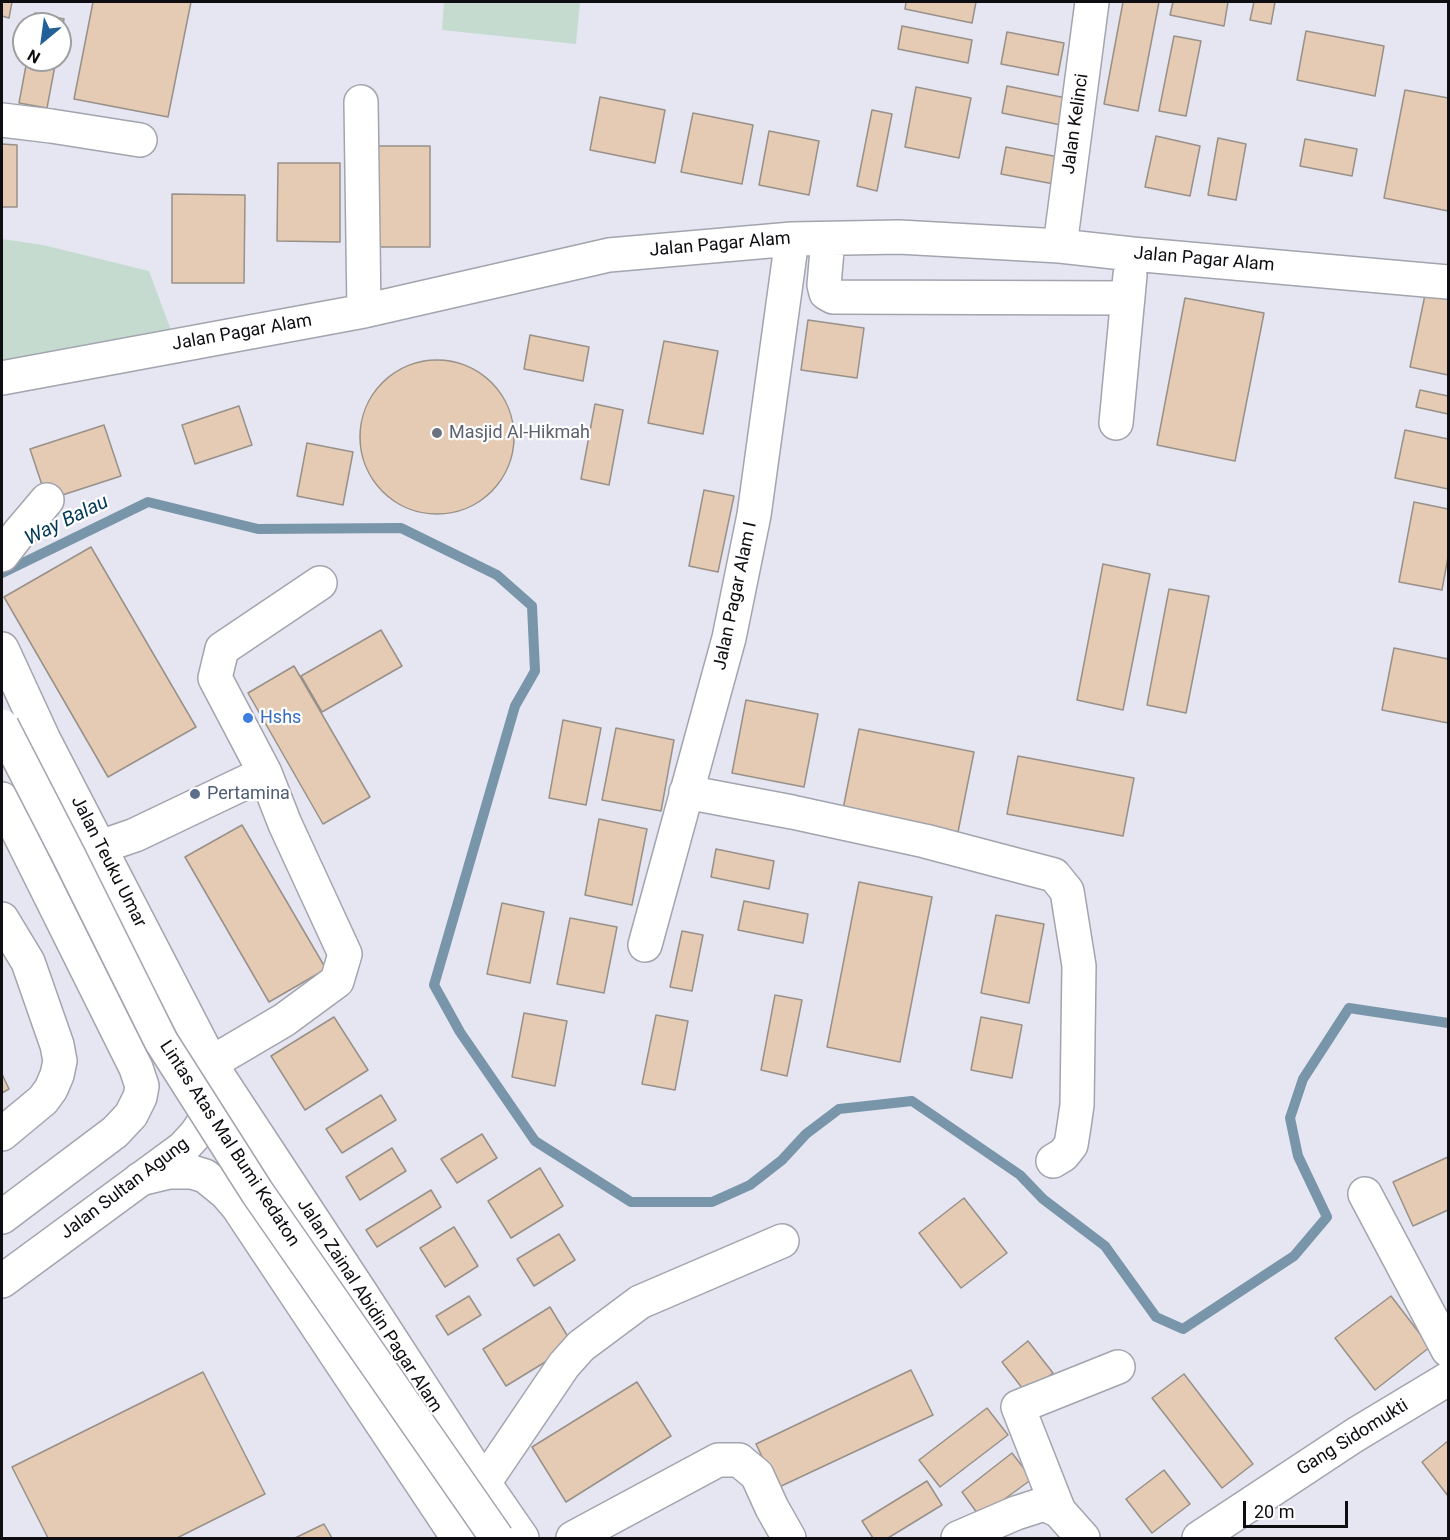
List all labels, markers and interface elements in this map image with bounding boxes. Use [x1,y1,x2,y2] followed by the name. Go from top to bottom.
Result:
[12,12,72,72] north arrow
[24,45,44,67] text: N
[1058,72,1094,176] street label: Jalan Kelinci
[649,228,791,262] street label: Jalan Pagar Alam
[1133,243,1275,277] street label: Jalan Pagar Alam
[170,310,314,356] street label: Jalan Pagar Alam
[449,422,590,444] place label: Masjid Al-Hikmah
[430,426,444,440] marker: Masjid Al-Hikmah
[21,490,113,552] water label: Way Balau
[710,520,762,672] street label: Jalan Pagar Alam I
[260,707,301,729] place label: Hshs
[241,711,255,725] marker: Hshs
[207,783,290,805] place label: Pertamina
[188,787,202,801] marker: Pertamina
[66,793,150,931] street label: Jalan Teuku Umar
[154,1037,304,1251] street label: Lintas Atas Mal Bumi Kedaton
[57,1134,193,1244] street label: Jalan Sultan Agung
[292,1195,446,1417] street label: Jalan Zainal Abidin Pagar Alam
[1293,1395,1413,1481] street label: Gang Sidomukti
[1246,1489,1351,1527] scale bar
[1254,1501,1294,1522] text: 20 m

